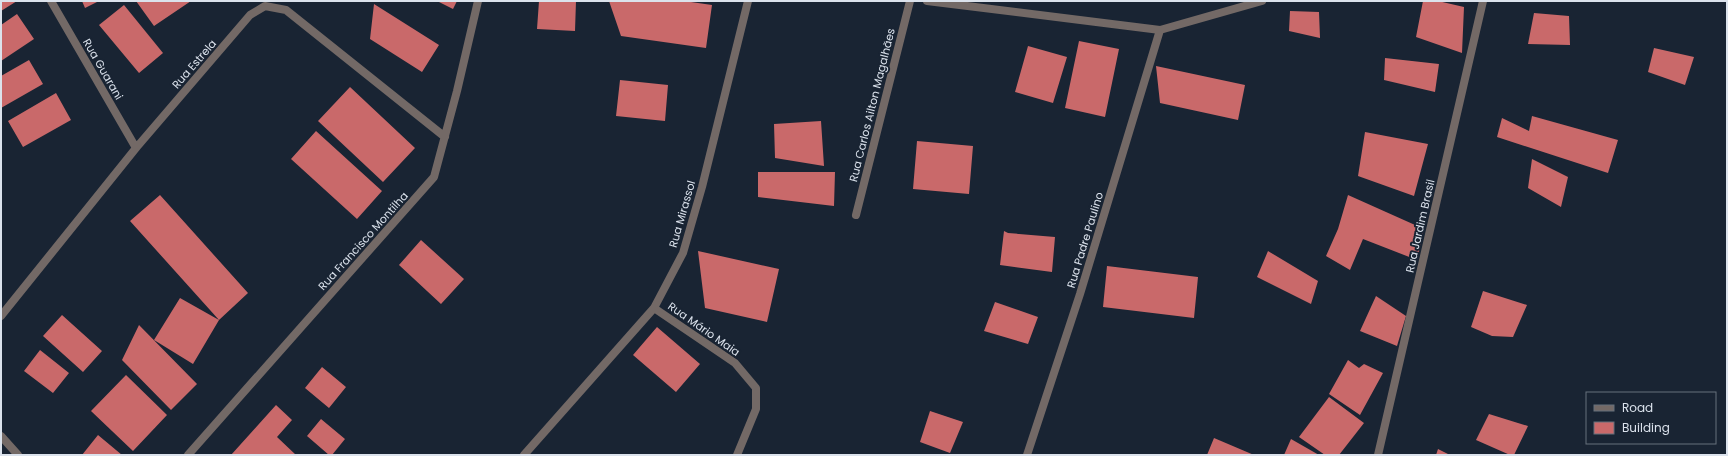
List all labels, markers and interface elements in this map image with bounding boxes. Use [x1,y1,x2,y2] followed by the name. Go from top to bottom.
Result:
[845,26,899,184] street label: Rua Carlos Ailton Magalhães
[79,35,127,103] street label: Rua Guarani
[168,36,220,92] street label: Rua Estrela
[1401,178,1439,274] street label: Rua Jardim Brasil
[665,179,699,249] street label: Rua Mirassol
[314,188,412,294] street label: Rua Francisco Montilha
[1063,190,1107,290] street label: Rua Padre Paulino
[665,298,743,360] street label: Rua Mário Maia
[1586,392,1716,444] legend
[1622,399,1653,416] text: Road
[1622,419,1670,436] text: Building

